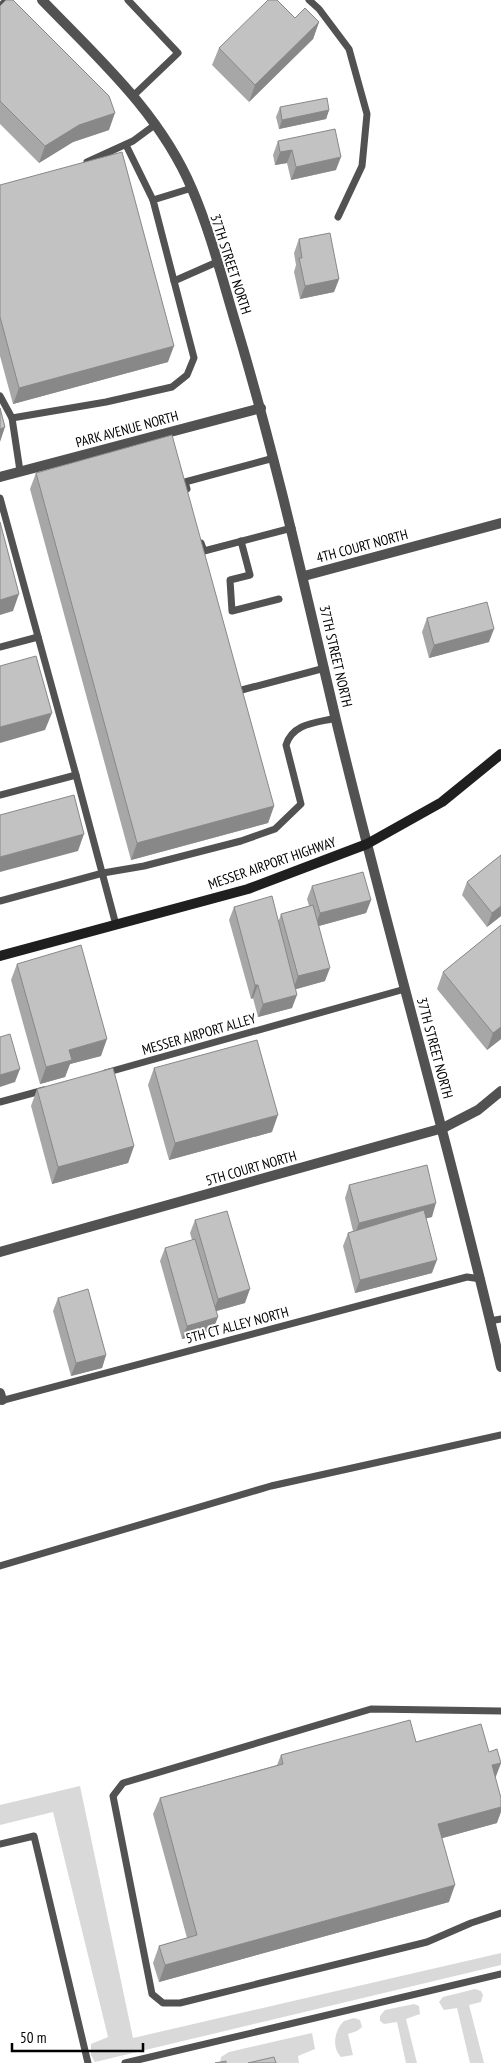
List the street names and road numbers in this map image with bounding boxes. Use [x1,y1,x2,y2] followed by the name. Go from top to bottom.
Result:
[206,212,256,316] street label: 37TH STREET NORTH
[74,407,180,451] street label: PARK AVENUE NORTH
[314,525,410,567] street label: 4TH COURT NORTH
[316,603,356,709] street label: 37TH STREET NORTH
[206,832,339,893] street label: MESSER AIRPORT HIGHWAY
[413,995,457,1101] street label: 37TH STREET NORTH
[140,1009,259,1059] street label: MESSER AIRPORT ALLEY
[203,1146,299,1190] street label: 5TH COURT NORTH
[184,1303,290,1347] street label: 5TH CT ALLEY NORTH

